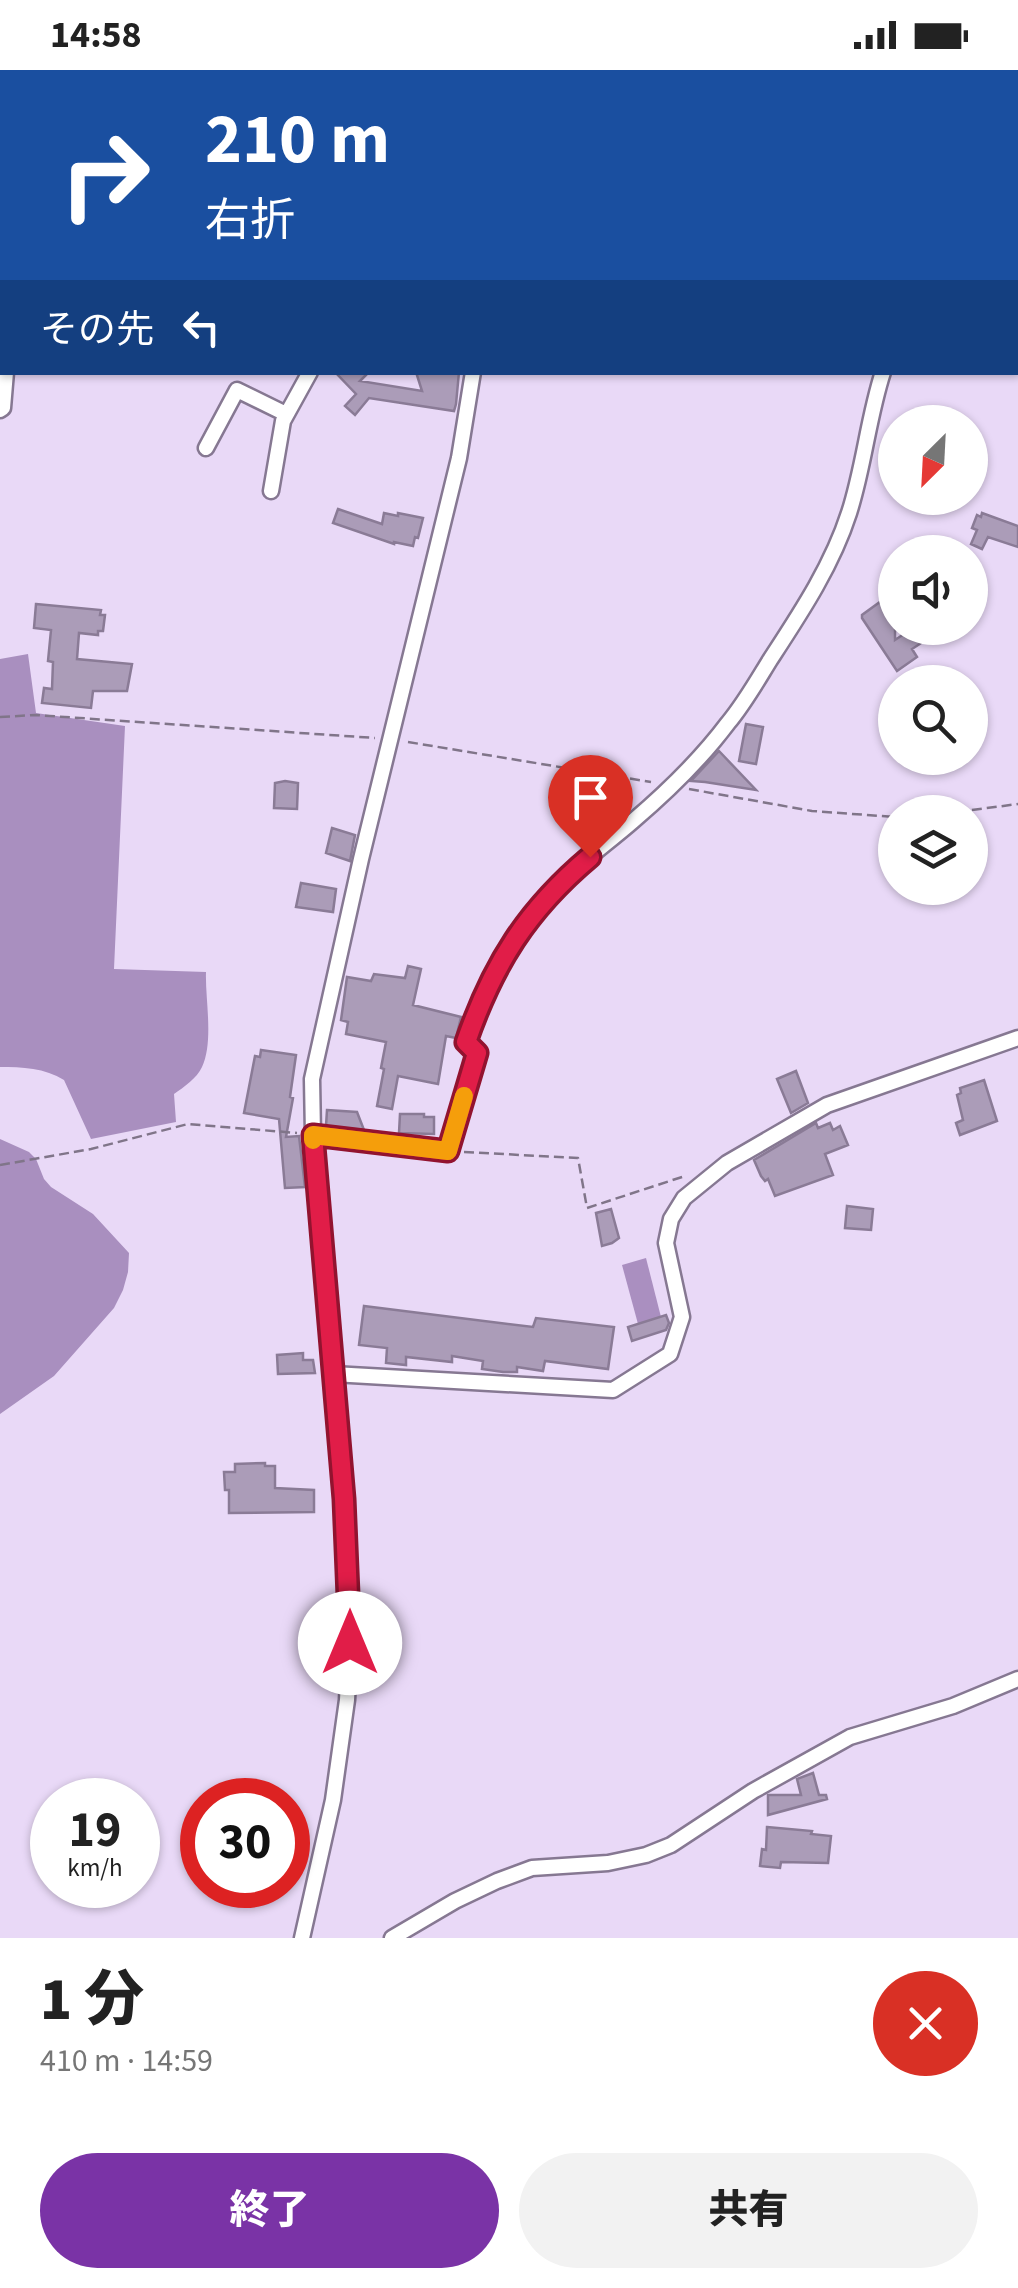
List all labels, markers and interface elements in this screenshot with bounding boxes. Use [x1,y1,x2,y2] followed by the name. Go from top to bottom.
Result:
[50,8,142,62] text: 14:58
[205,90,390,190] text: 210 m
[40,110,170,240] icon: right
[205,189,295,253] text: 右折
[174,300,229,355] icon: left
[40,303,154,357] text: その先
[878,405,988,515] north arrow
[878,405,988,905] map controls
[878,535,988,645] button: sound
[878,665,988,775] button: search
[548,755,633,858] pin
[563,770,618,825] icon: arrive
[878,795,988,905] button: layers
[298,1591,402,1695] position arrow
[180,1778,310,1908] speed limit sign: 30
[69,1795,121,1866] text: 19
[67,1850,123,1886] text: km/h
[40,1958,144,2043] text: 1 分
[873,1971,978,2076] button: close
[40,2038,213,2084] text: 410 m · 14:59
[40,2153,499,2268] button: 終了
[519,2153,978,2268] button: 共有

